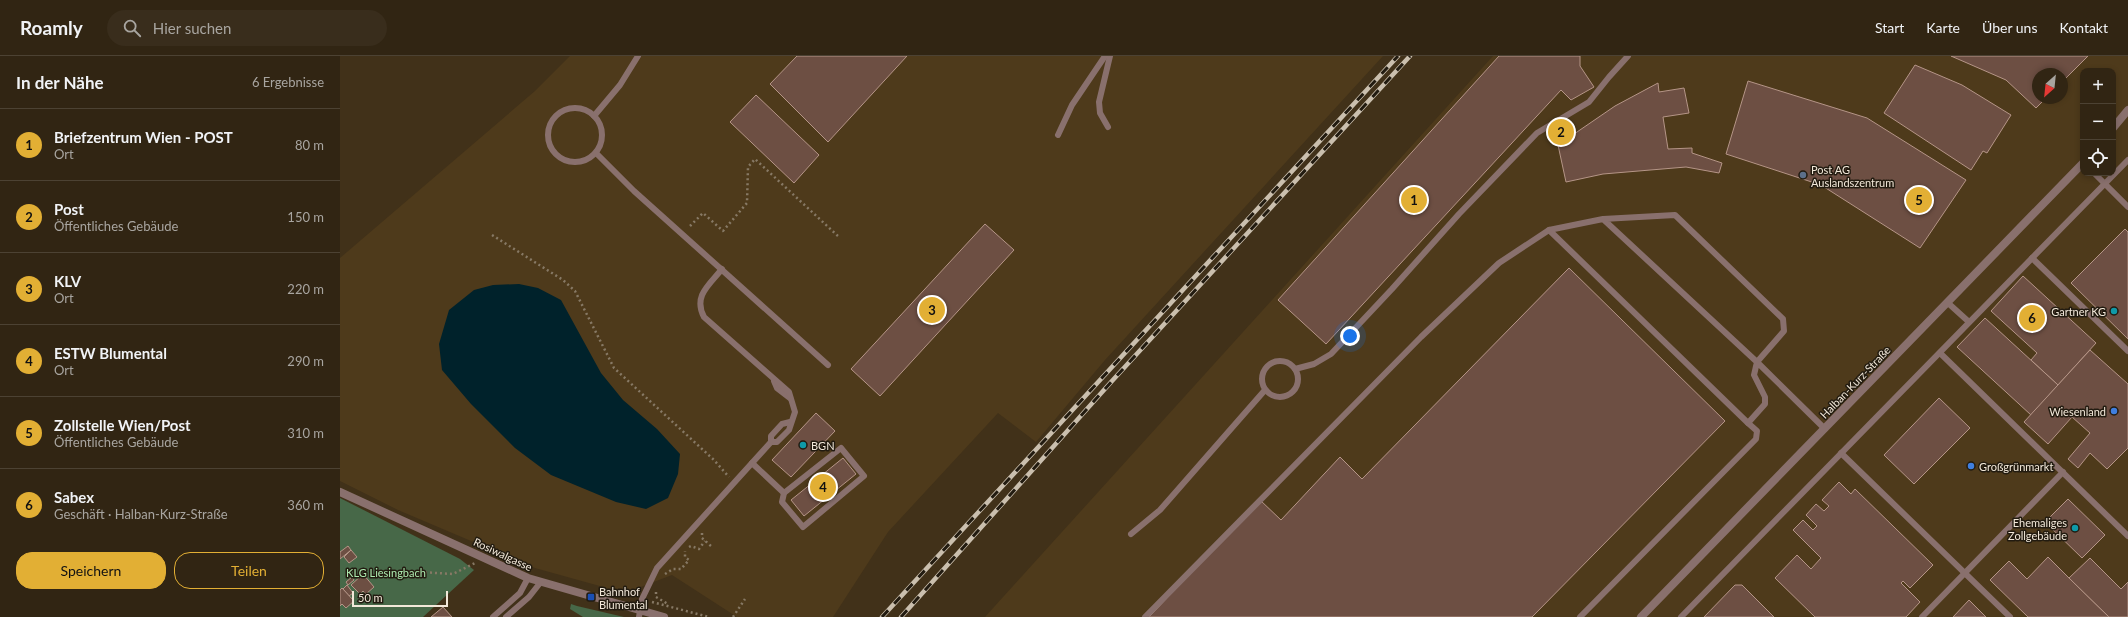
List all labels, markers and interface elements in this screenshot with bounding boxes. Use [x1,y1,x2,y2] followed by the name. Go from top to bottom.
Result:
[107,10,387,46] search box
[20,16,83,39] text: Roamly
[121,17,143,39] icon: search
[153,19,231,37] text: Hier suchen
[1875,19,1904,36] text: Start
[1926,19,1960,36] text: Karte
[1982,19,2037,36] text: Über uns
[2059,19,2108,36] text: Kontakt
[2032,68,2068,104] north arrow
[2080,68,2116,176] map controls
[2080,68,2116,104] button: +
[16,72,104,93] text: In der Nähe
[252,74,324,90] text: 6 Ergebnisse
[2080,104,2116,140] button: −
[1548,117,1574,147] pin: 2
[54,128,233,146] text: Briefzentrum Wien - POST
[25,137,33,153] text: 1
[295,137,324,153] text: 80 m
[2080,140,2116,176] button: locate
[54,146,74,162] text: Ort
[1811,163,1894,189] place label: Post AG Auslandszentrum
[1798,170,1808,180] marker: Post AG Auslandszentrum
[1401,185,1427,215] pin: 1
[1906,185,1932,215] pin: 5
[54,200,84,218] text: Post
[25,209,33,225] text: 2
[287,209,324,225] text: 150 m
[54,218,178,234] text: Öffentliches Gebäude
[54,272,81,290] text: KLV
[25,281,33,297] text: 3
[287,281,324,297] text: 220 m
[54,290,74,306] text: Ort
[919,295,945,325] pin: 3
[2019,303,2045,333] pin: 6
[2051,305,2106,318] place label: Gartner KG
[2109,306,2119,316] marker: Gartner KG
[1340,326,1360,346] your location
[1817,343,1893,421] street label: Halban-Kurz-Straße
[54,344,167,362] text: ESTW Blumental
[25,353,33,369] text: 4
[287,353,324,369] text: 290 m
[54,362,74,378] text: Ort
[2049,405,2106,418] place label: Wiesenland
[2109,406,2119,416] marker: Wiesenland
[54,416,191,434] text: Zollstelle Wien/Post
[25,425,33,441] text: 5
[287,425,324,441] text: 310 m
[54,434,178,450] text: Öffentliches Gebäude
[811,439,835,452] place label: BGN
[798,440,808,450] marker: BGN
[1979,460,2053,473] place label: Großgrünmarkt
[1966,461,1976,471] marker: Großgrünmarkt
[810,472,836,502] pin: 4
[54,488,94,506] text: Sabex
[25,497,33,513] text: 6
[287,497,324,513] text: 360 m
[54,506,228,522] text: Geschäft · Halban-Kurz-Straße
[2008,516,2067,542] place label: Ehemaliges Zollgebäude
[2070,523,2080,533] marker: Ehemaliges Zollgebäude
[472,535,535,573] street label: Rosiwalgasse
[16,552,166,589] button: Speichern
[174,552,324,589] button: Teilen
[346,566,426,579] park label: KLG Liesingbach
[599,585,648,611] place label: Bahnhof Blumental
[352,589,448,608] scale bar
[358,591,383,604] text: 50 m
[586,592,596,602] marker: Bahnhof Blumental

